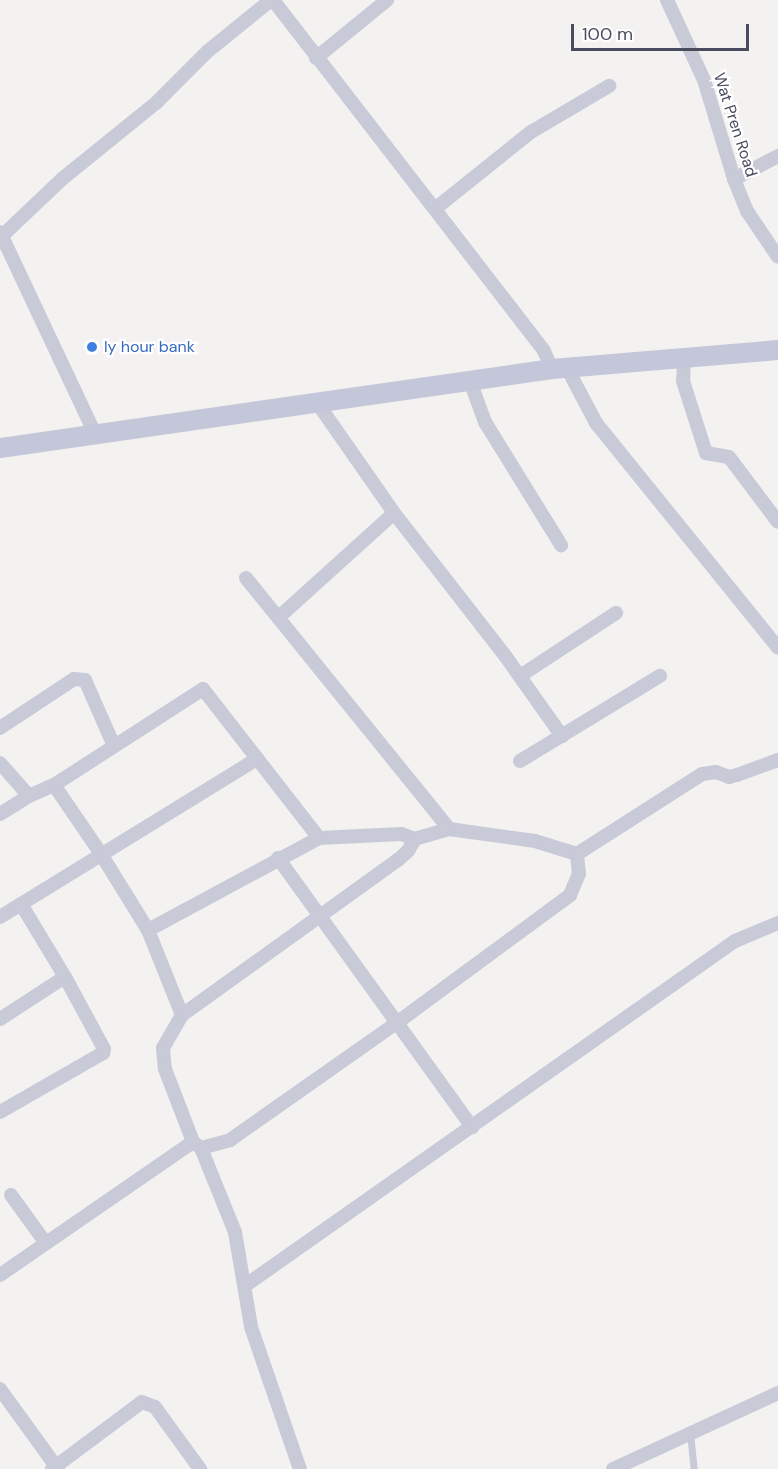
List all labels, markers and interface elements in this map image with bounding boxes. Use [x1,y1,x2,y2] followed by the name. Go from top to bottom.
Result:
[574,12,752,50] scale bar
[582,22,633,46] text: 100 m
[709,70,761,180] street label: Wat Pren Road
[104,337,195,357] place label: ly hour bank
[85,340,99,354] marker: ly hour bank

